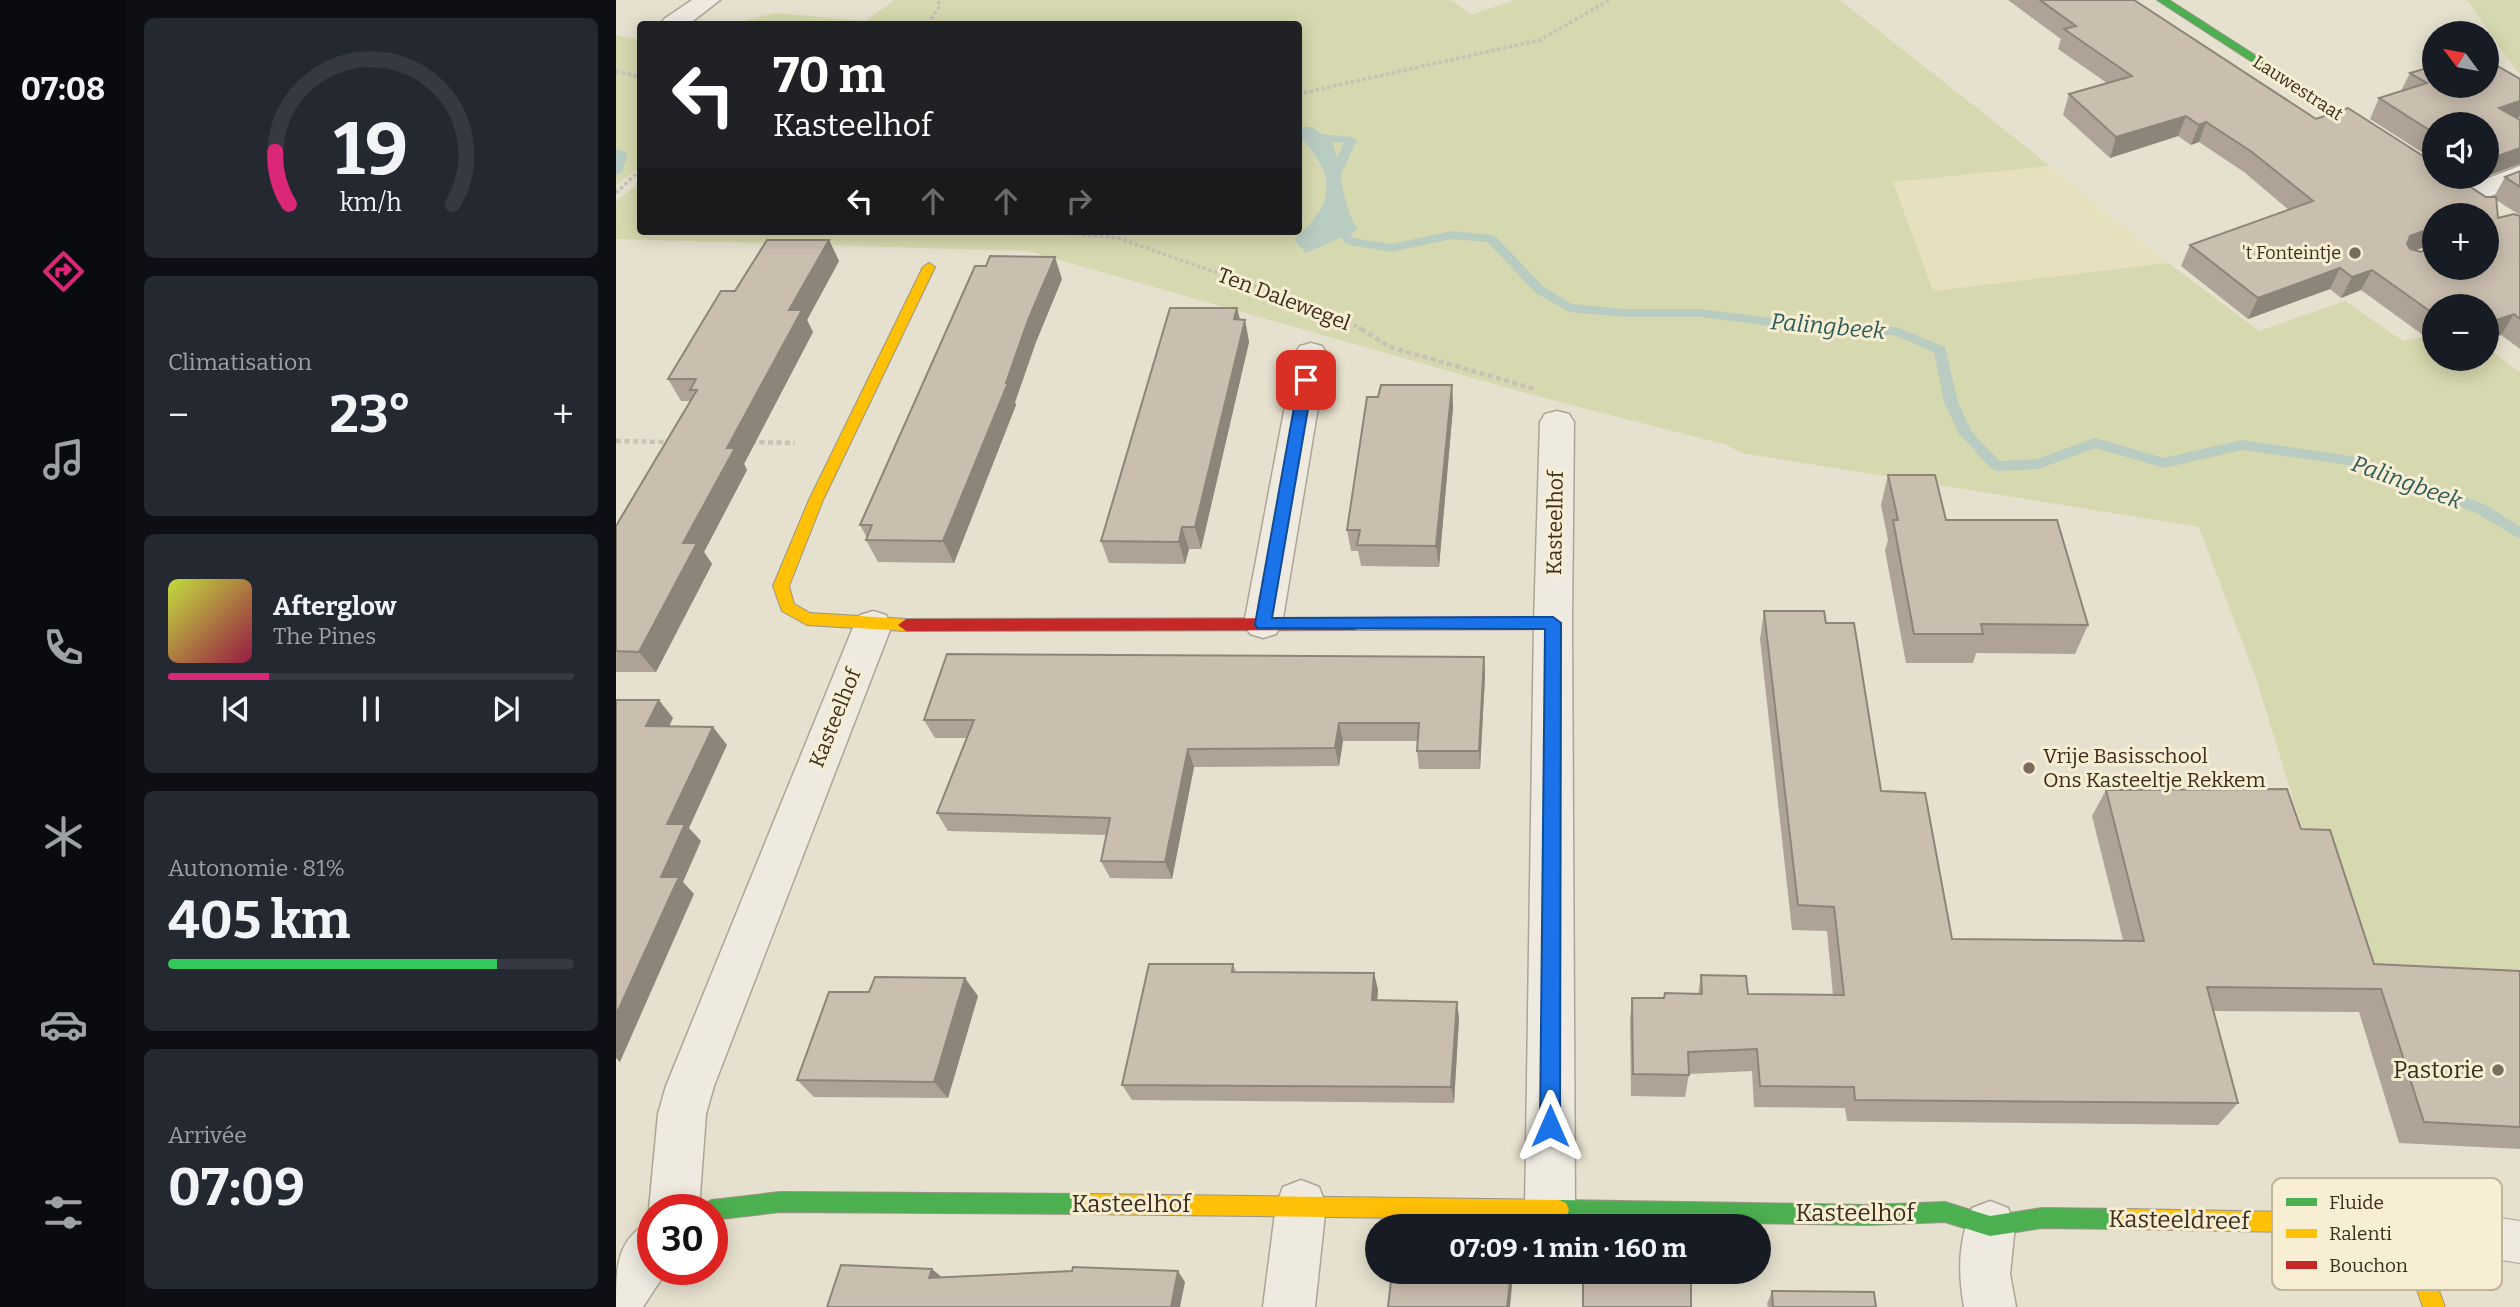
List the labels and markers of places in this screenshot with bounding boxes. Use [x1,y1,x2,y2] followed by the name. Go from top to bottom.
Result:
[2242,242,2341,264] place label: 't Fonteintje
[2347,245,2363,261] marker: 't Fonteintje
[1276,350,1336,410] pin
[2043,743,2266,793] place label: Vrije Basisschool Ons Kasteeltje Rekkem
[2021,760,2037,776] marker: Vrije Basisschool Ons Kasteeltje Rekkem
[2393,1056,2484,1084] place label: Pastorie
[2490,1062,2506,1078] marker: Pastorie

